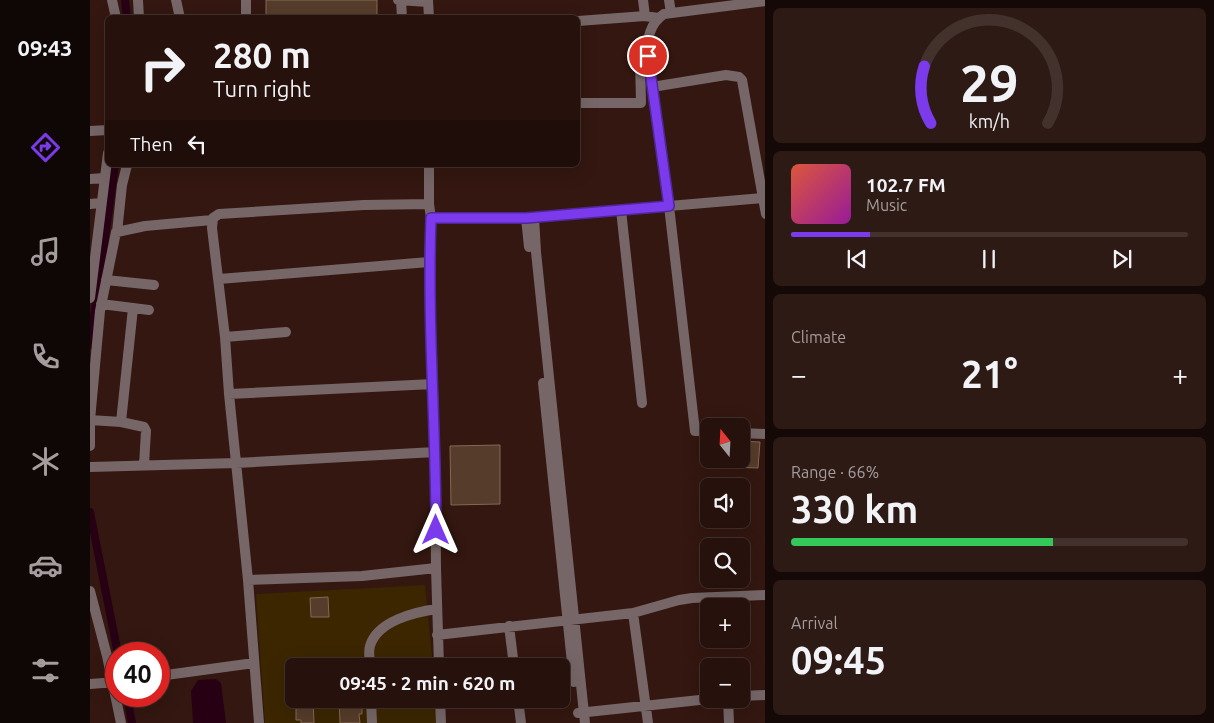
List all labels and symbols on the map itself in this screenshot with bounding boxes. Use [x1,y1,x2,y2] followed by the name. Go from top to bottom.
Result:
[627,35,669,77] pin
[700,418,750,468] north arrow
[409,503,461,555] position arrow
[105,642,170,707] speed limit sign: 40

